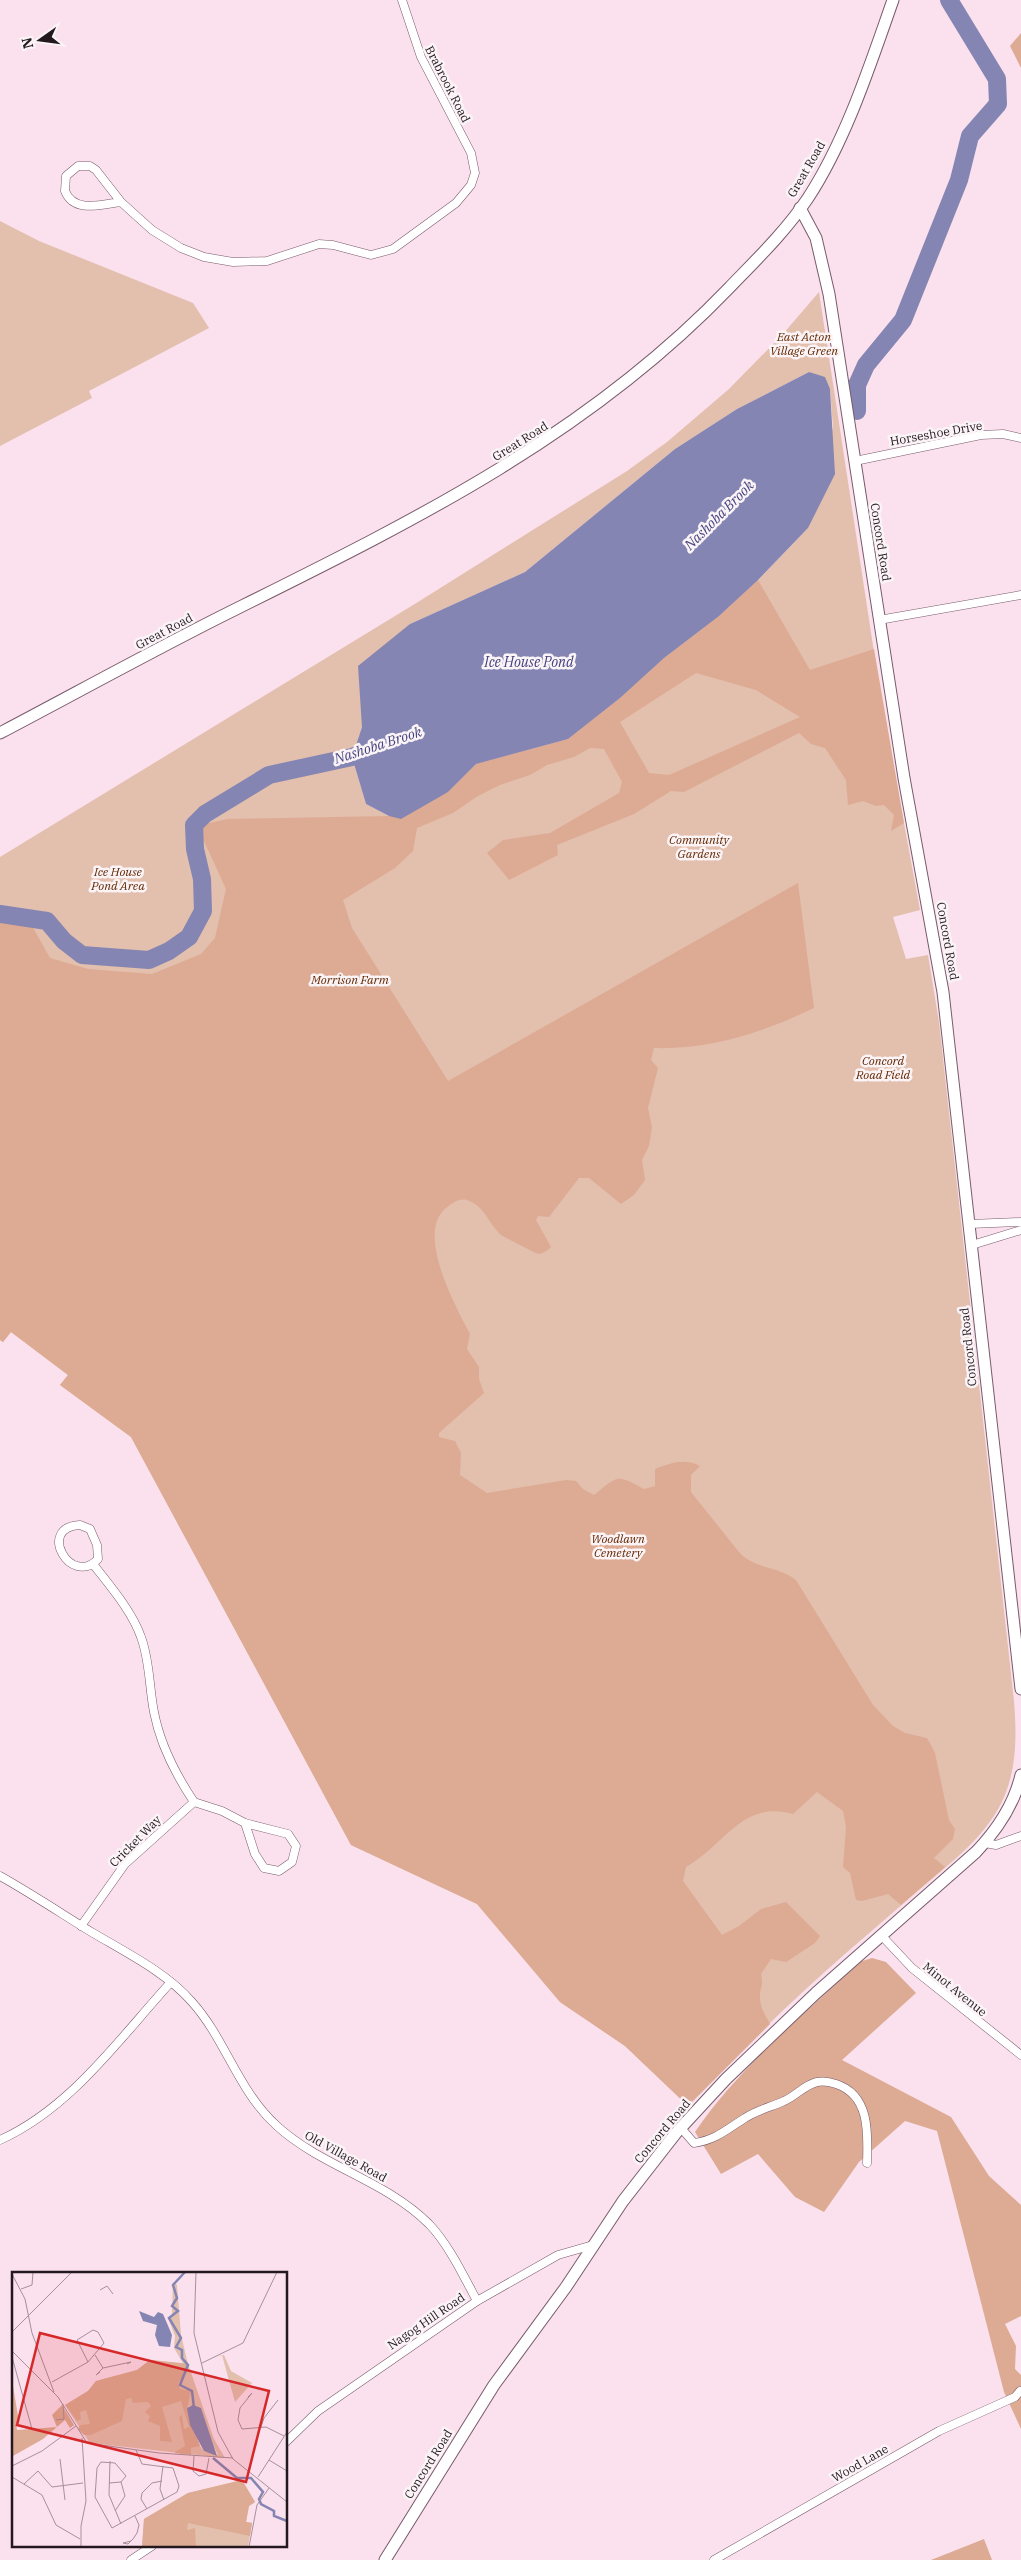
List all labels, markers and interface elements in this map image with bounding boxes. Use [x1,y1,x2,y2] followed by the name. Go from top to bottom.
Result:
[15,15,65,65] north arrow
[17,36,37,51] text: N
[422,43,474,125] street label: Brabrook Road
[784,138,828,200] street label: Great Road
[770,329,838,358] park label: East Acton Village Green
[889,417,983,449] street label: Horseshoe Drive
[489,418,551,464] street label: Great Road
[680,476,758,554] water label: Nashoba Brook
[867,502,895,582] street label: Concord Road
[133,610,195,652] street label: Great Road
[483,653,574,671] water label: Ice House Pond
[331,722,425,768] water label: Nashoba Brook
[669,832,731,861] park label: Community Gardens
[90,864,145,893] park label: Ice House Pond Area
[934,901,962,981] street label: Concord Road
[310,972,389,987] park label: Morrison Farm
[855,1053,911,1082] park label: Concord Road Field
[956,1307,980,1387] street label: Concord Road
[591,1531,645,1560] park label: Woodlawn Cemetery
[106,1812,164,1870] street label: Cricket Way
[920,1959,990,2019] street label: Minot Avenue
[631,2096,693,2166] street label: Concord Road
[302,2127,390,2185] street label: Old Village Road
[12,2272,288,2548] inset map
[384,2290,468,2352] street label: Nagog Hill Road
[401,2427,455,2501] street label: Concord Road
[829,2441,891,2485] street label: Wood Lane

